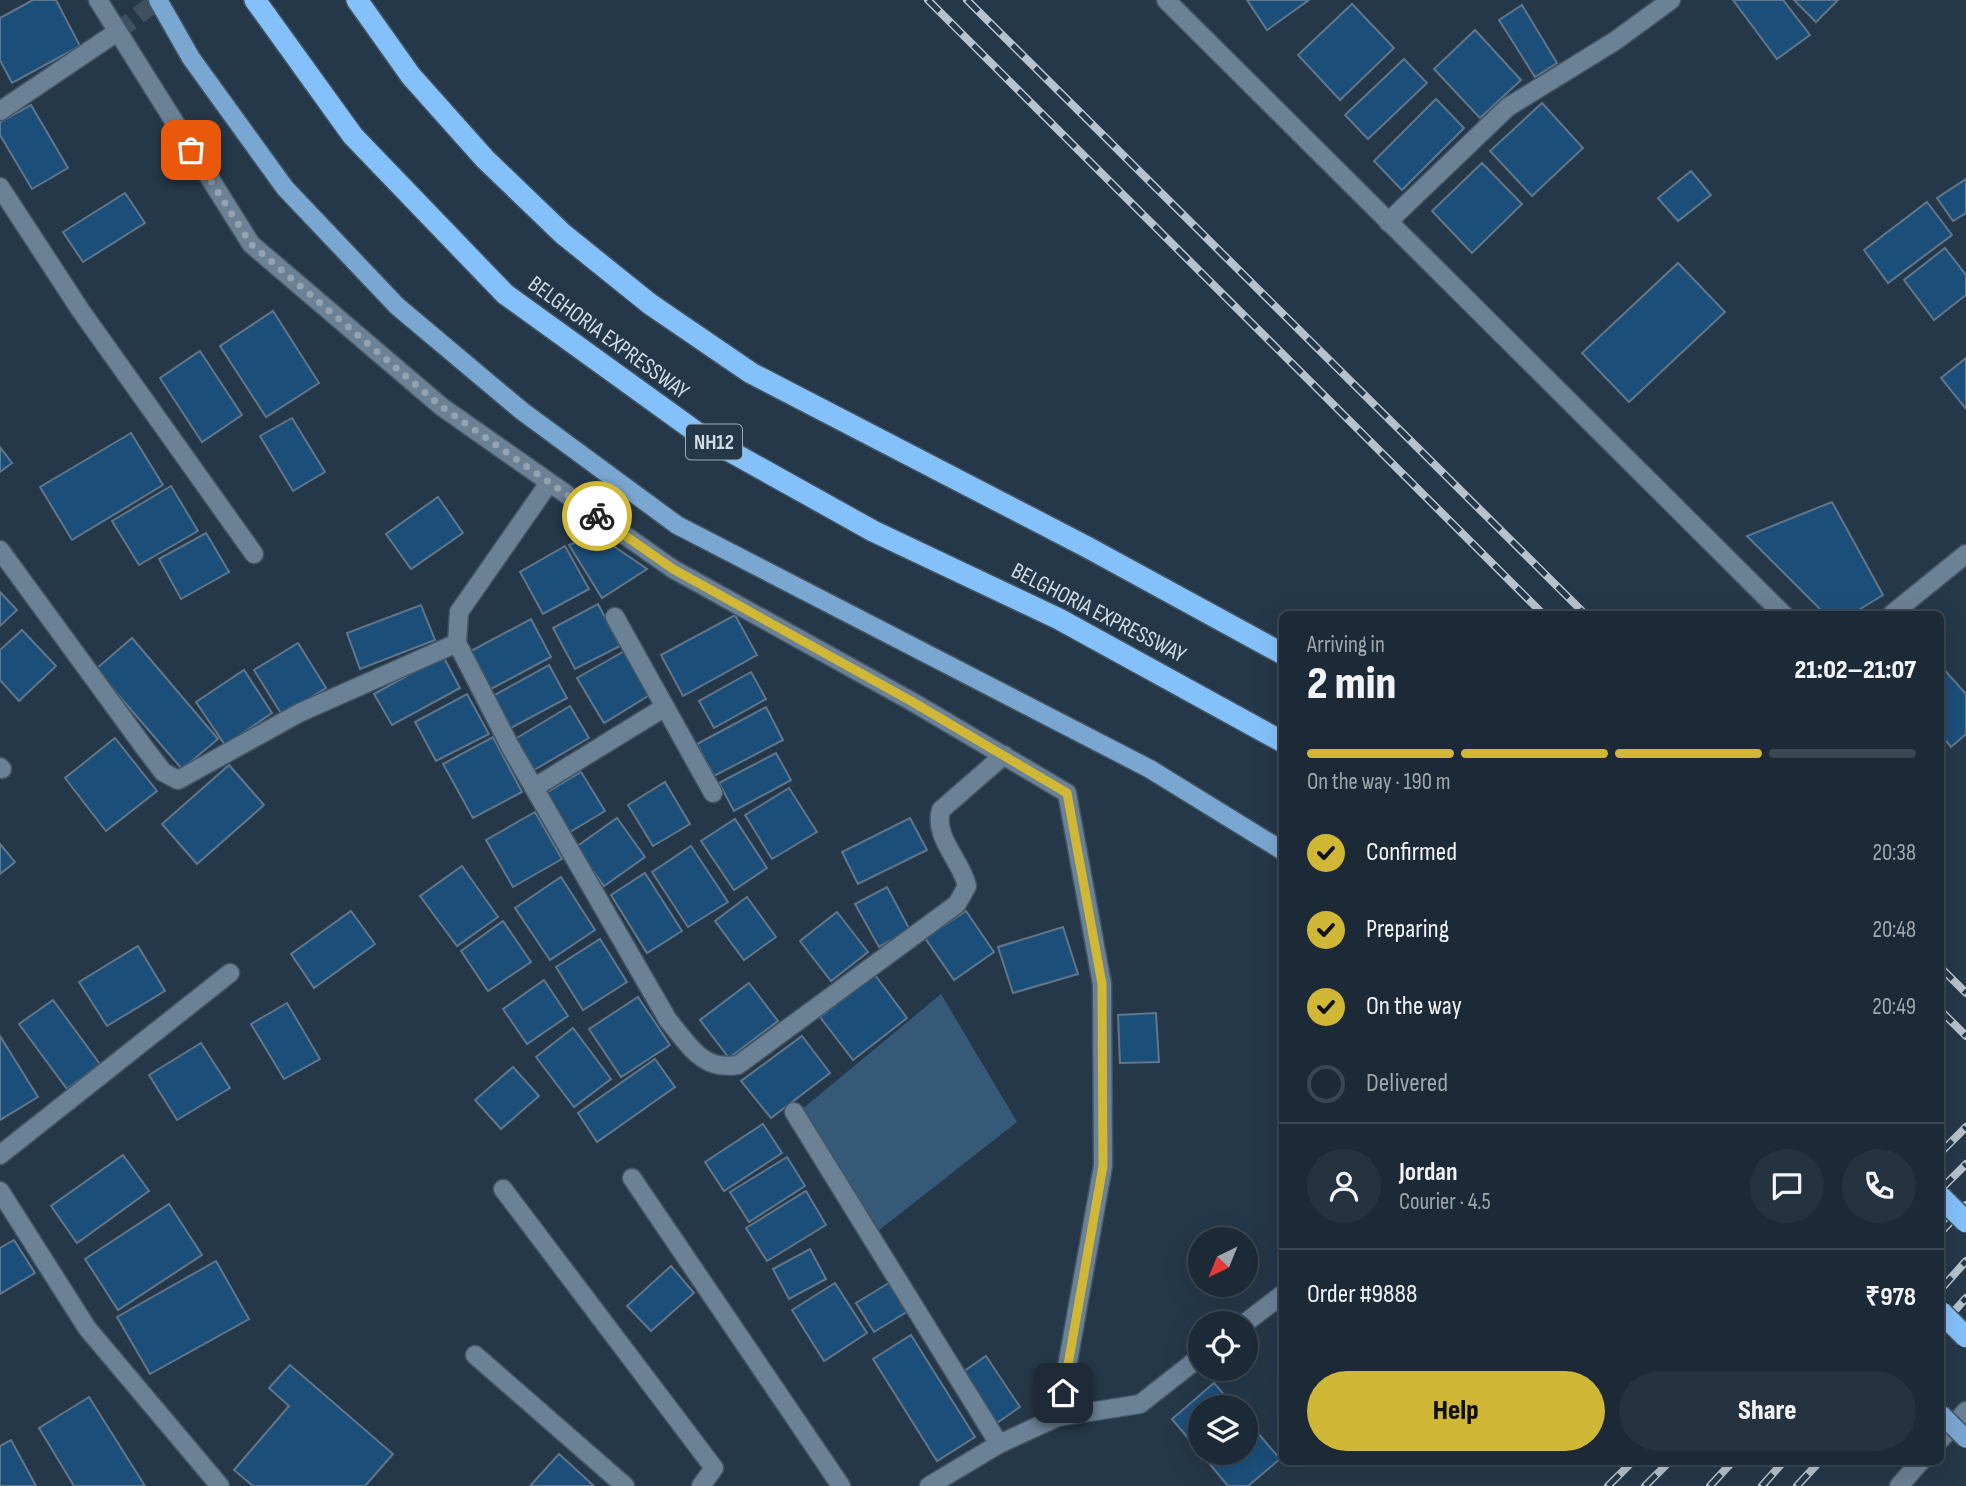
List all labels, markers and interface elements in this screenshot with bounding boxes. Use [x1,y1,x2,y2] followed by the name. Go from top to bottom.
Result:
[161,120,221,180] pin
[172,131,210,169] icon: bag
[522,270,695,406] street label: BELGHORIA EXPRESSWAY
[686,424,742,460] road number: NH12
[562,481,632,551] courier
[578,497,616,535] icon: bike
[1006,557,1191,669] street label: BELGHORIA EXPRESSWAY
[1307,631,1385,659] text: Arriving in
[1795,655,1916,686] text: 21:02–21:07
[1307,657,1396,712] text: 2 min
[1307,768,1450,796] text: On the way · 190 m
[1307,834,1345,872] icon: check
[1366,837,1457,868] text: Confirmed
[1872,839,1916,867] text: 20:38
[1307,911,1345,949] icon: check
[1366,914,1449,945] text: Preparing
[1872,916,1916,944] text: 20:48
[1307,988,1345,1026] icon: check
[1366,991,1462,1022] text: On the way
[1872,993,1916,1021] text: 20:49
[1366,1068,1448,1099] text: Delivered
[1307,1149,1381,1223] button: person
[1750,1149,1824,1223] button: chat
[1842,1149,1916,1223] button: phone
[1399,1157,1457,1188] text: Jordan
[1399,1188,1491,1216] text: Courier · 4.5
[1188,1227,1258,1297] north arrow
[1188,1227,1258,1465] map controls
[1307,1279,1417,1310] text: Order #9888
[1865,1282,1916,1313] text: ₹978
[1188,1311,1258,1381] button: locate
[1033,1363,1093,1423] pin
[1307,1371,1605,1451] button: Help
[1619,1371,1916,1451] button: Share
[1044,1374,1082,1412] icon: home
[1188,1395,1258,1465] button: layers

